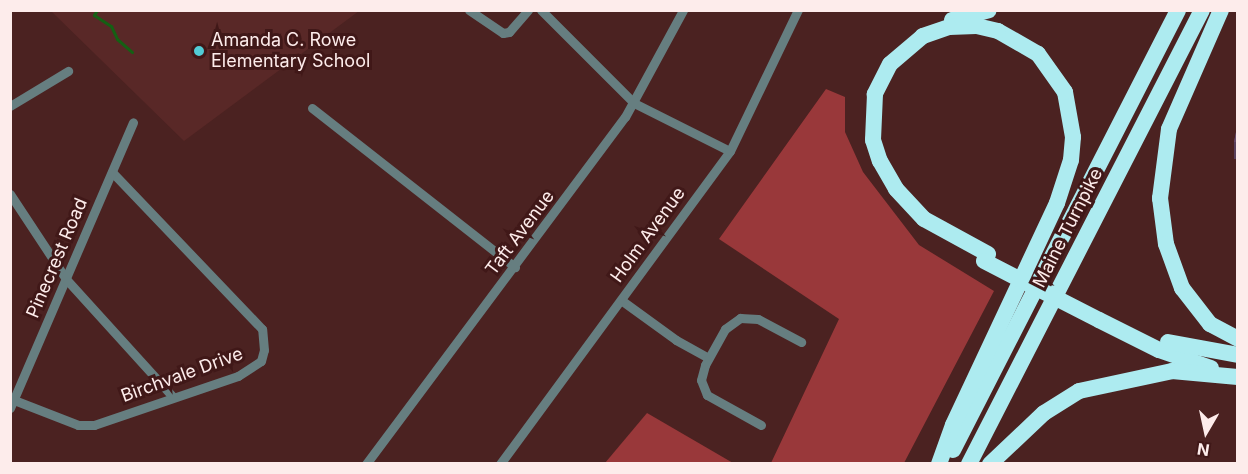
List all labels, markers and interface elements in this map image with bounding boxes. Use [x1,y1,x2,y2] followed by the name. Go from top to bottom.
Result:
[211,30,370,72] place label: Amanda C. Rowe Elementary School
[192,44,206,58] marker: Amanda C. Rowe Elementary School
[1029,165,1107,291] street label: Maine Turnpike
[606,183,690,287] street label: Holm Avenue
[481,186,559,280] street label: Taft Avenue
[22,195,92,321] street label: Pinecrest Road
[118,343,246,407] street label: Birchvale Drive
[1176,402,1236,462] north arrow
[1196,439,1211,461] text: N

